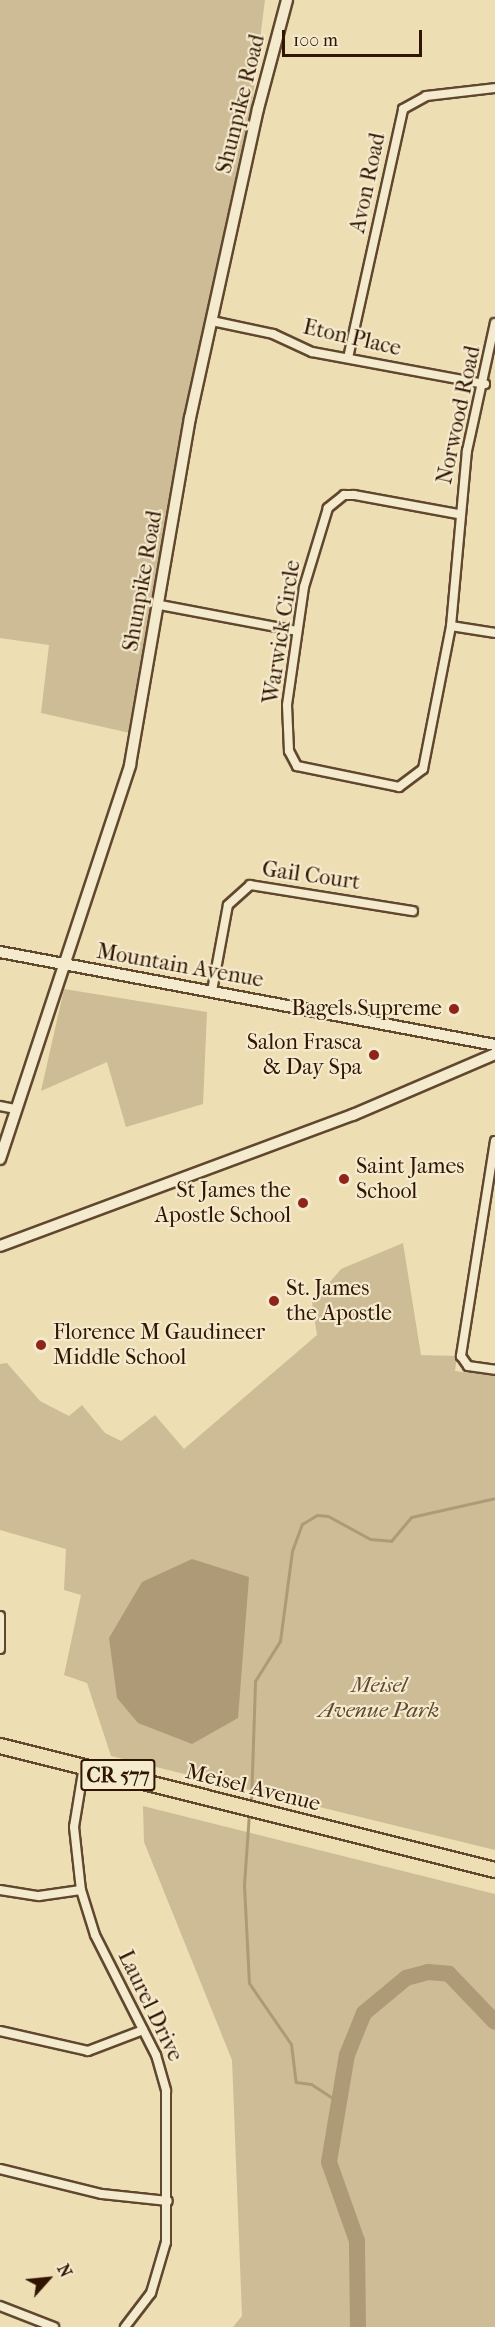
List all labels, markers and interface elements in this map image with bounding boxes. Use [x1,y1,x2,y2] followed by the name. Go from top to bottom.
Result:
[285,18,424,56] scale bar
[293,30,338,51] text: 100 m
[211,32,271,176] street label: Shunpike Road
[345,130,391,236] street label: Avon Road
[300,314,404,362] street label: Eton Place
[431,343,487,487] street label: Norwood Road
[118,509,168,653] street label: Shunpike Road
[258,558,306,706] street label: Warwick Circle
[260,856,362,896] street label: Gail Court
[95,938,265,994] street label: Mountain Avenue
[291,996,442,1022] place label: Bagels Supreme
[447,1002,461,1016] marker: Bagels Supreme
[247,1029,362,1080] place label: Salon Frasca & Day Spa
[367,1048,381,1062] marker: Salon Frasca & Day Spa
[356,1153,464,1204] place label: Saint James School
[337,1172,351,1186] marker: Saint James School
[155,1177,291,1228] place label: St James the Apostle School
[296,1196,310,1210] marker: St James the Apostle School
[286,1275,392,1326] place label: St. James the Apostle
[267,1294,281,1308] marker: St. James the Apostle
[53,1319,265,1370] place label: Florence M Gaudineer Middle School
[34,1338,48,1352] marker: Florence M Gaudineer Middle School
[319,1672,439,1724] park label: Meisel Avenue Park
[79,1757,157,1793] road number: CR 577
[183,1759,323,1817] street label: Meisel Avenue
[112,1946,188,2066] street label: Laurel Drive
[18,2249,78,2309] north arrow
[53,2261,76,2280] text: N

